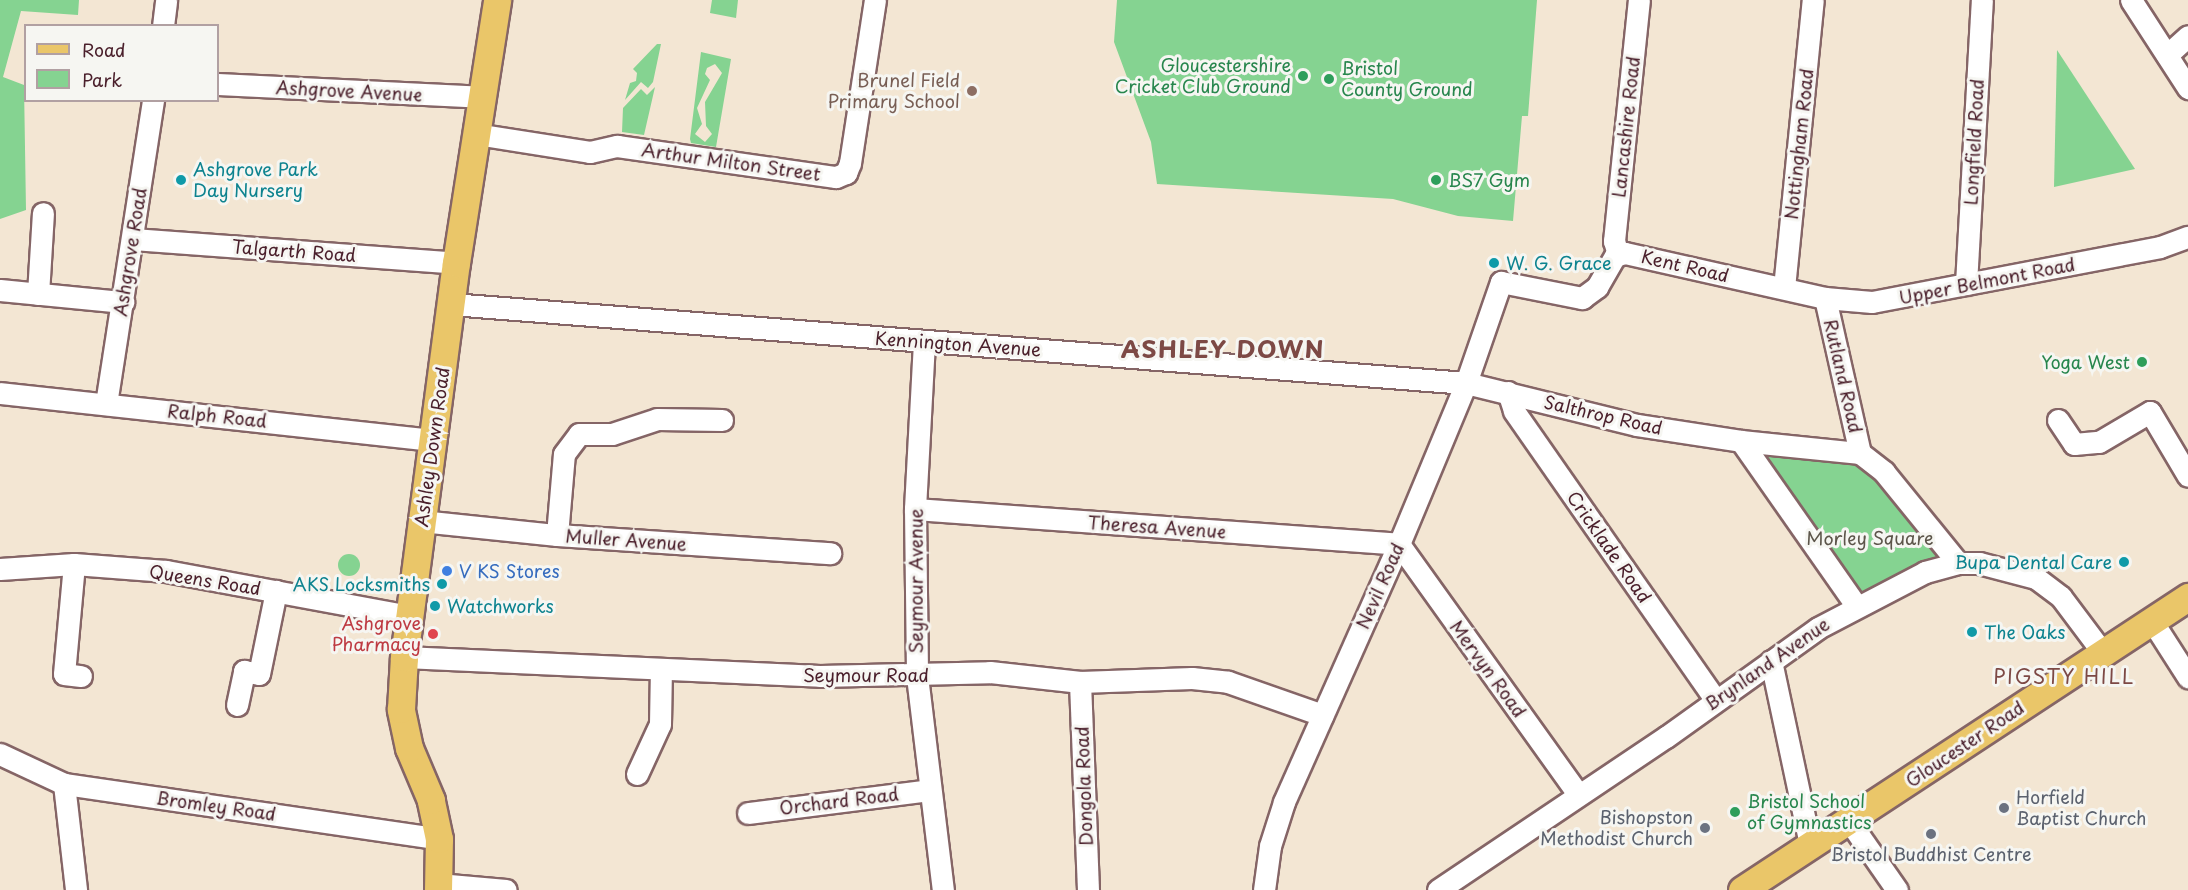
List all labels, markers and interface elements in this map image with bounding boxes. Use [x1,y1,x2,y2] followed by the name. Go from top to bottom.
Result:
[24,24,219,102] legend
[82,36,126,63] text: Road
[1113,55,1291,98] place label: Gloucestershire Cricket Club Ground
[1608,55,1644,199] street label: Lancashire Road
[1341,58,1473,100] place label: Bristol County Ground
[82,66,122,93] text: Park
[1780,67,1818,221] street label: Nottingham Road
[1296,69,1310,83] marker: Gloucestershire Cricket Club Ground
[827,70,960,112] place label: Brunel Field Primary School
[1322,72,1336,86] marker: Bristol County Ground
[275,76,423,106] street label: Ashgrove Avenue
[1960,78,1988,206] street label: Longfield Road
[965,84,979,98] marker: Brunel Field Primary School
[640,139,822,185] street label: Arthur Milton Street
[193,159,319,201] place label: Ashgrove Park Day Nursery
[1448,169,1528,191] place label: BS7 Gym
[174,173,188,187] marker: Ashgrove Park Day Nursery
[1429,173,1443,187] marker: BS7 Gym
[109,187,151,317] street label: Ashgrove Road
[232,236,356,266] street label: Talgarth Road
[1639,245,1731,287] street label: Kent Road
[1506,252,1612,274] place label: W. G. Grace
[1897,253,2077,309] street label: Upper Belmont Road
[1487,256,1501,270] marker: W. G. Grace
[1819,317,1867,435] street label: Rutland Road
[875,327,1041,361] street label: Kennington Avenue
[1121,335,1325,363] district label: ASHLEY DOWN
[2042,351,2130,373] place label: Yoga West
[2135,355,2149,369] marker: Yoga West
[410,365,454,529] street label: Ashley Down Road
[1541,391,1665,439] street label: Salthrop Road
[166,400,268,432] street label: Ralph Road
[1563,487,1655,607] street label: Cricklade Road
[905,509,927,653] street label: Seymour Avenue
[1088,511,1226,543] street label: Theresa Avenue
[564,525,688,555] street label: Muller Avenue
[1806,527,1934,549] park label: Morley Square
[1351,540,1409,632] street label: Nevil Road
[1955,551,2112,573] place label: Bupa Dental Care
[2117,555,2131,569] marker: Bupa Dental Care
[459,560,560,582] place label: V KS Stores
[148,561,262,599] street label: Queens Road
[440,564,454,578] marker: V KS Stores
[293,573,430,595] place label: AKS Locksmiths
[435,577,449,591] marker: AKS Locksmiths
[447,595,554,617] place label: Watchworks
[428,599,442,613] marker: Watchworks
[331,613,421,656] place label: Ashgrove Pharmacy
[1701,613,1833,715] street label: Brynland Avenue
[1446,616,1530,722] street label: Mervyn Road
[1984,621,2066,643] place label: The Oaks
[1965,625,1979,639] marker: The Oaks
[426,627,440,641] marker: Ashgrove Pharmacy
[803,664,929,686] street label: Seymour Road
[1994,664,2134,688] district label: PIGSTY HILL
[1901,696,2029,792] street label: Gloucester Road
[1071,725,1097,847] street label: Dongola Road
[777,783,901,819] street label: Orchard Road
[154,787,278,825] street label: Bromley Road
[2016,787,2147,830] place label: Horfield Baptist Church
[1747,791,1872,834] place label: Bristol School of Gymnastics
[1997,801,2011,815] marker: Horfield Baptist Church
[1728,805,1742,819] marker: Bristol School of Gymnastics
[1540,807,1693,850] place label: Bishopston Methodist Church
[1698,821,1712,835] marker: Bishopston Methodist Church
[1924,827,1938,841] marker: Bristol Buddhist Centre
[1829,843,2033,865] place label: Bristol Buddhist Centre

